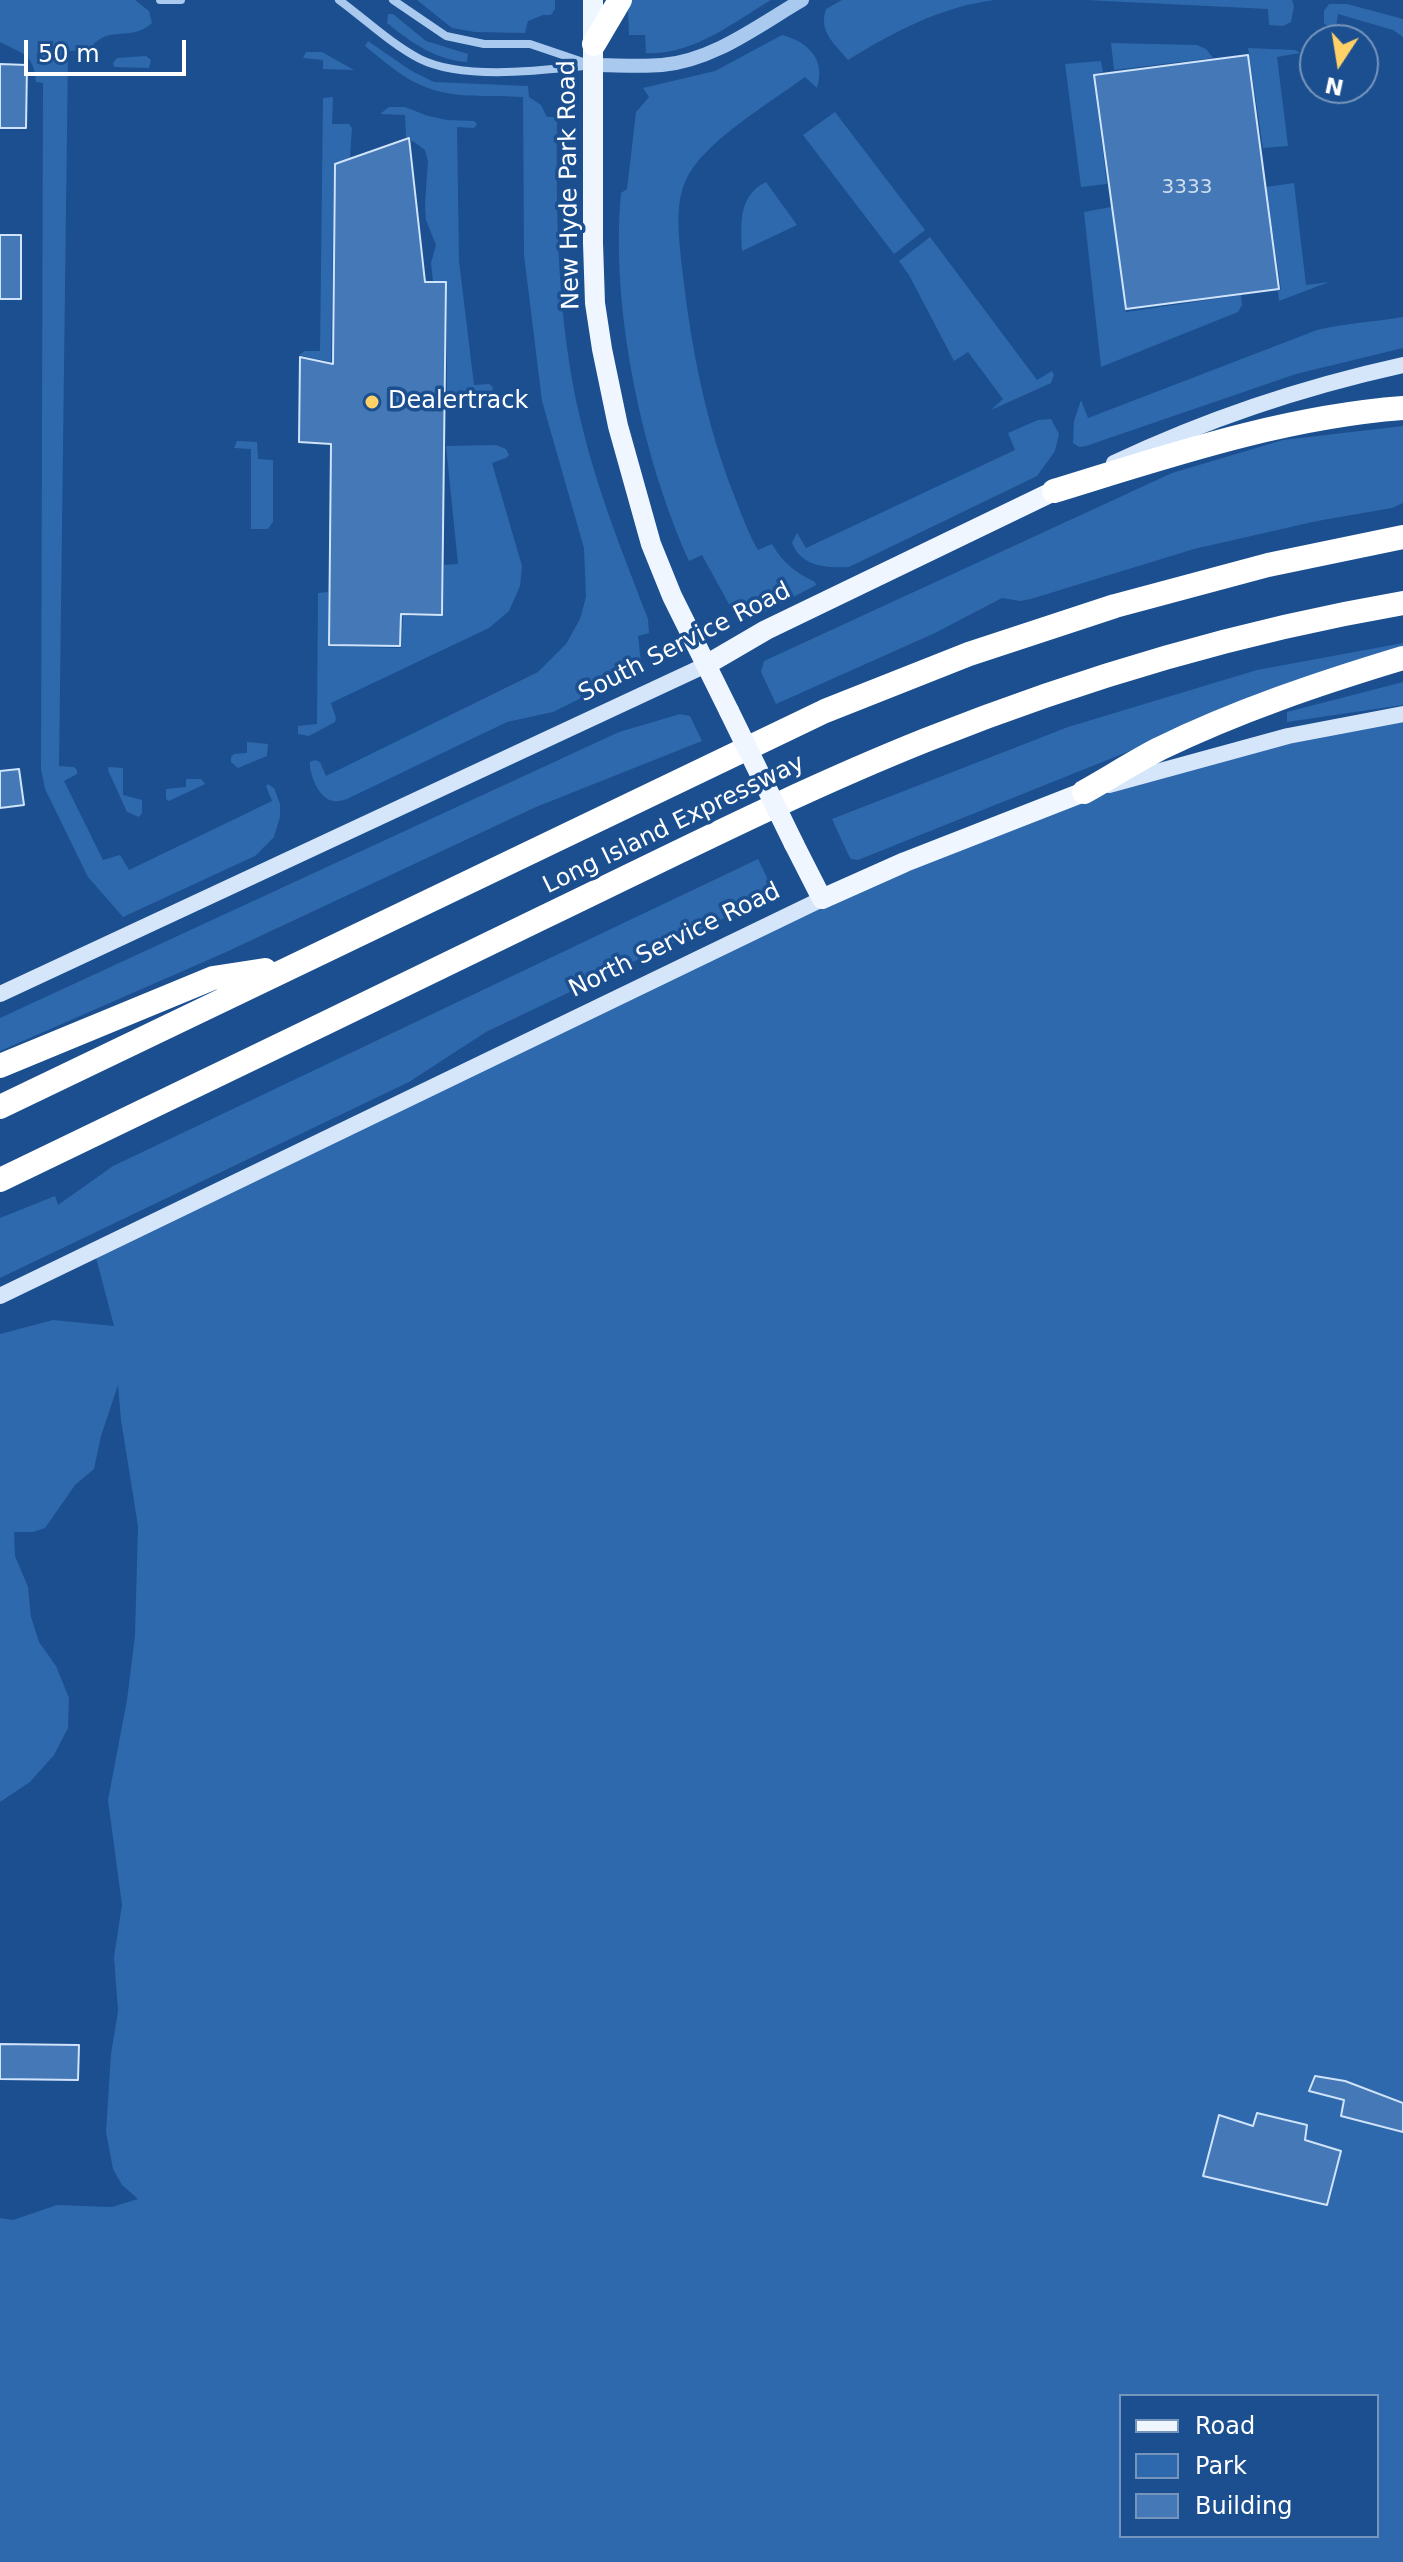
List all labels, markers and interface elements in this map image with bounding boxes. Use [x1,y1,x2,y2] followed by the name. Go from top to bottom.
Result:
[28,24,190,74] scale bar
[1299,24,1379,104] north arrow
[38,40,100,68] text: 50 m
[553,60,587,310] street label: New Hyde Park Road
[1323,72,1346,100] text: N
[1162,176,1212,200] house number: 3333
[388,388,528,416] place label: Dealertrack
[363,393,381,411] marker: Dealertrack
[574,577,796,709] street label: South Service Road
[539,749,809,901] street label: Long Island Expressway
[565,877,785,1005] street label: North Service Road
[1119,2394,1379,2538] legend
[1195,2412,1255,2440] text: Road
[1195,2452,1247,2480] text: Park
[1195,2492,1292,2520] text: Building

